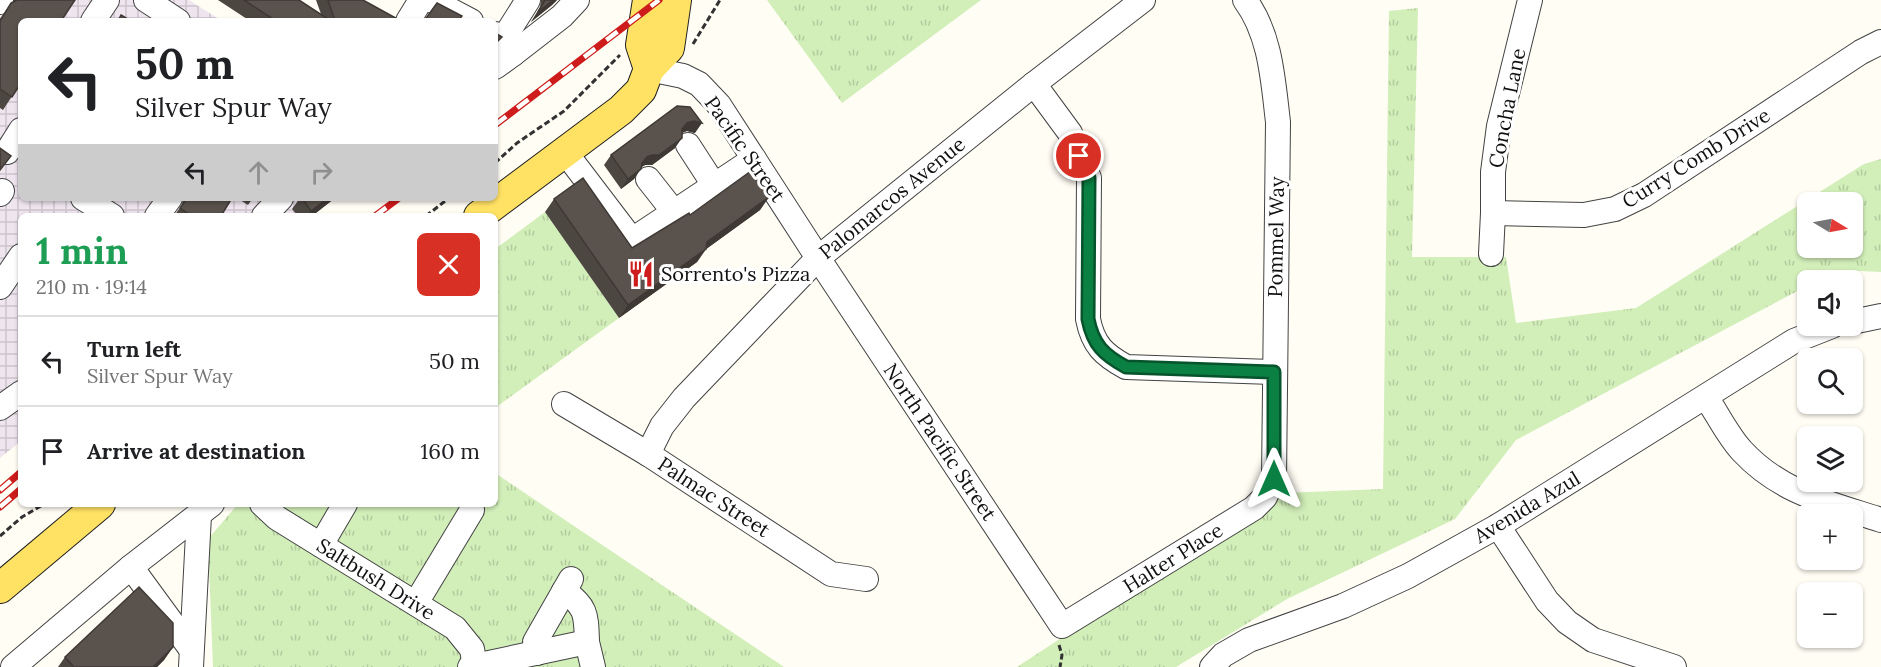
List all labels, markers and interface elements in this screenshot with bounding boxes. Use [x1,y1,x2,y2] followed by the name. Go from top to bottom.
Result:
[135,37,234,91] text: 50 m
[36,42,114,120] icon: left
[1483,46,1530,170] street label: Concha Lane
[135,90,332,124] text: Silver Spur Way
[700,91,791,207] street label: Pacific Street
[1617,102,1775,213] street label: Curry Comb Drive
[1053,130,1104,181] pin
[814,131,970,264] street label: Palomarcos Avenue
[1062,139,1095,172] icon: arrive
[179,156,212,189] icon: left
[242,156,275,189] icon: ahead
[305,156,338,189] icon: right
[1262,176,1289,298] street label: Pommel Way
[1797,192,1863,258] north arrow
[1797,192,1863,648] map controls
[36,228,128,274] text: 1 min
[417,233,480,296] button: close
[626,259,656,289] restaurant icon: Sorrento's Pizza
[661,261,810,286] place label: Sorrento's Pizza
[1797,270,1863,336] button: sound
[36,274,147,299] text: 210 m · 19:14
[87,335,181,363] text: Turn left
[36,345,69,378] icon: left
[429,347,480,375] text: 50 m
[1797,348,1863,414] button: search
[879,358,1002,525] street label: North Pacific Street
[87,363,233,388] text: Silver Spur Way
[1797,426,1863,492] button: layers
[36,435,69,468] icon: arrive
[87,437,305,465] text: Arrive at destination
[420,437,480,465] text: 160 m
[1242,447,1306,511] position arrow
[654,451,775,542] street label: Palmac Street
[1468,465,1584,548] street label: Avenida Azul
[1797,504,1863,570] button: +
[1118,517,1227,598] street label: Halter Place
[312,532,440,625] street label: Saltbush Drive
[1797,582,1863,648] button: −

